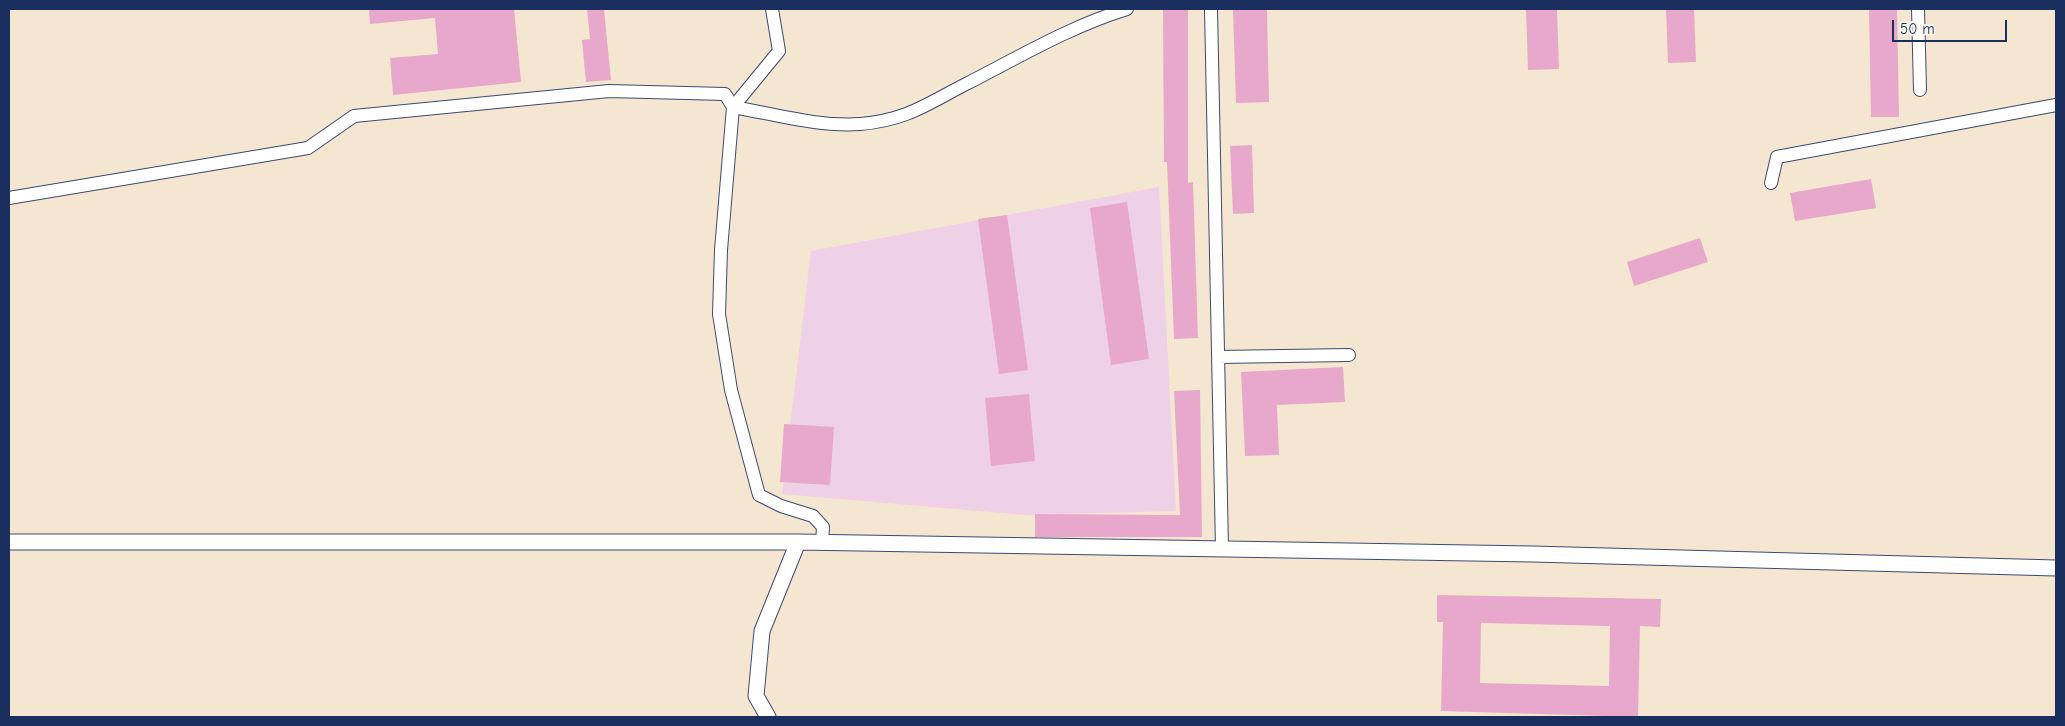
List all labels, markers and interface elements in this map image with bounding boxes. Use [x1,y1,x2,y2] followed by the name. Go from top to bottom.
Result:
[1895,10,2010,42] scale bar
[1900,20,1935,38] text: 50 m

